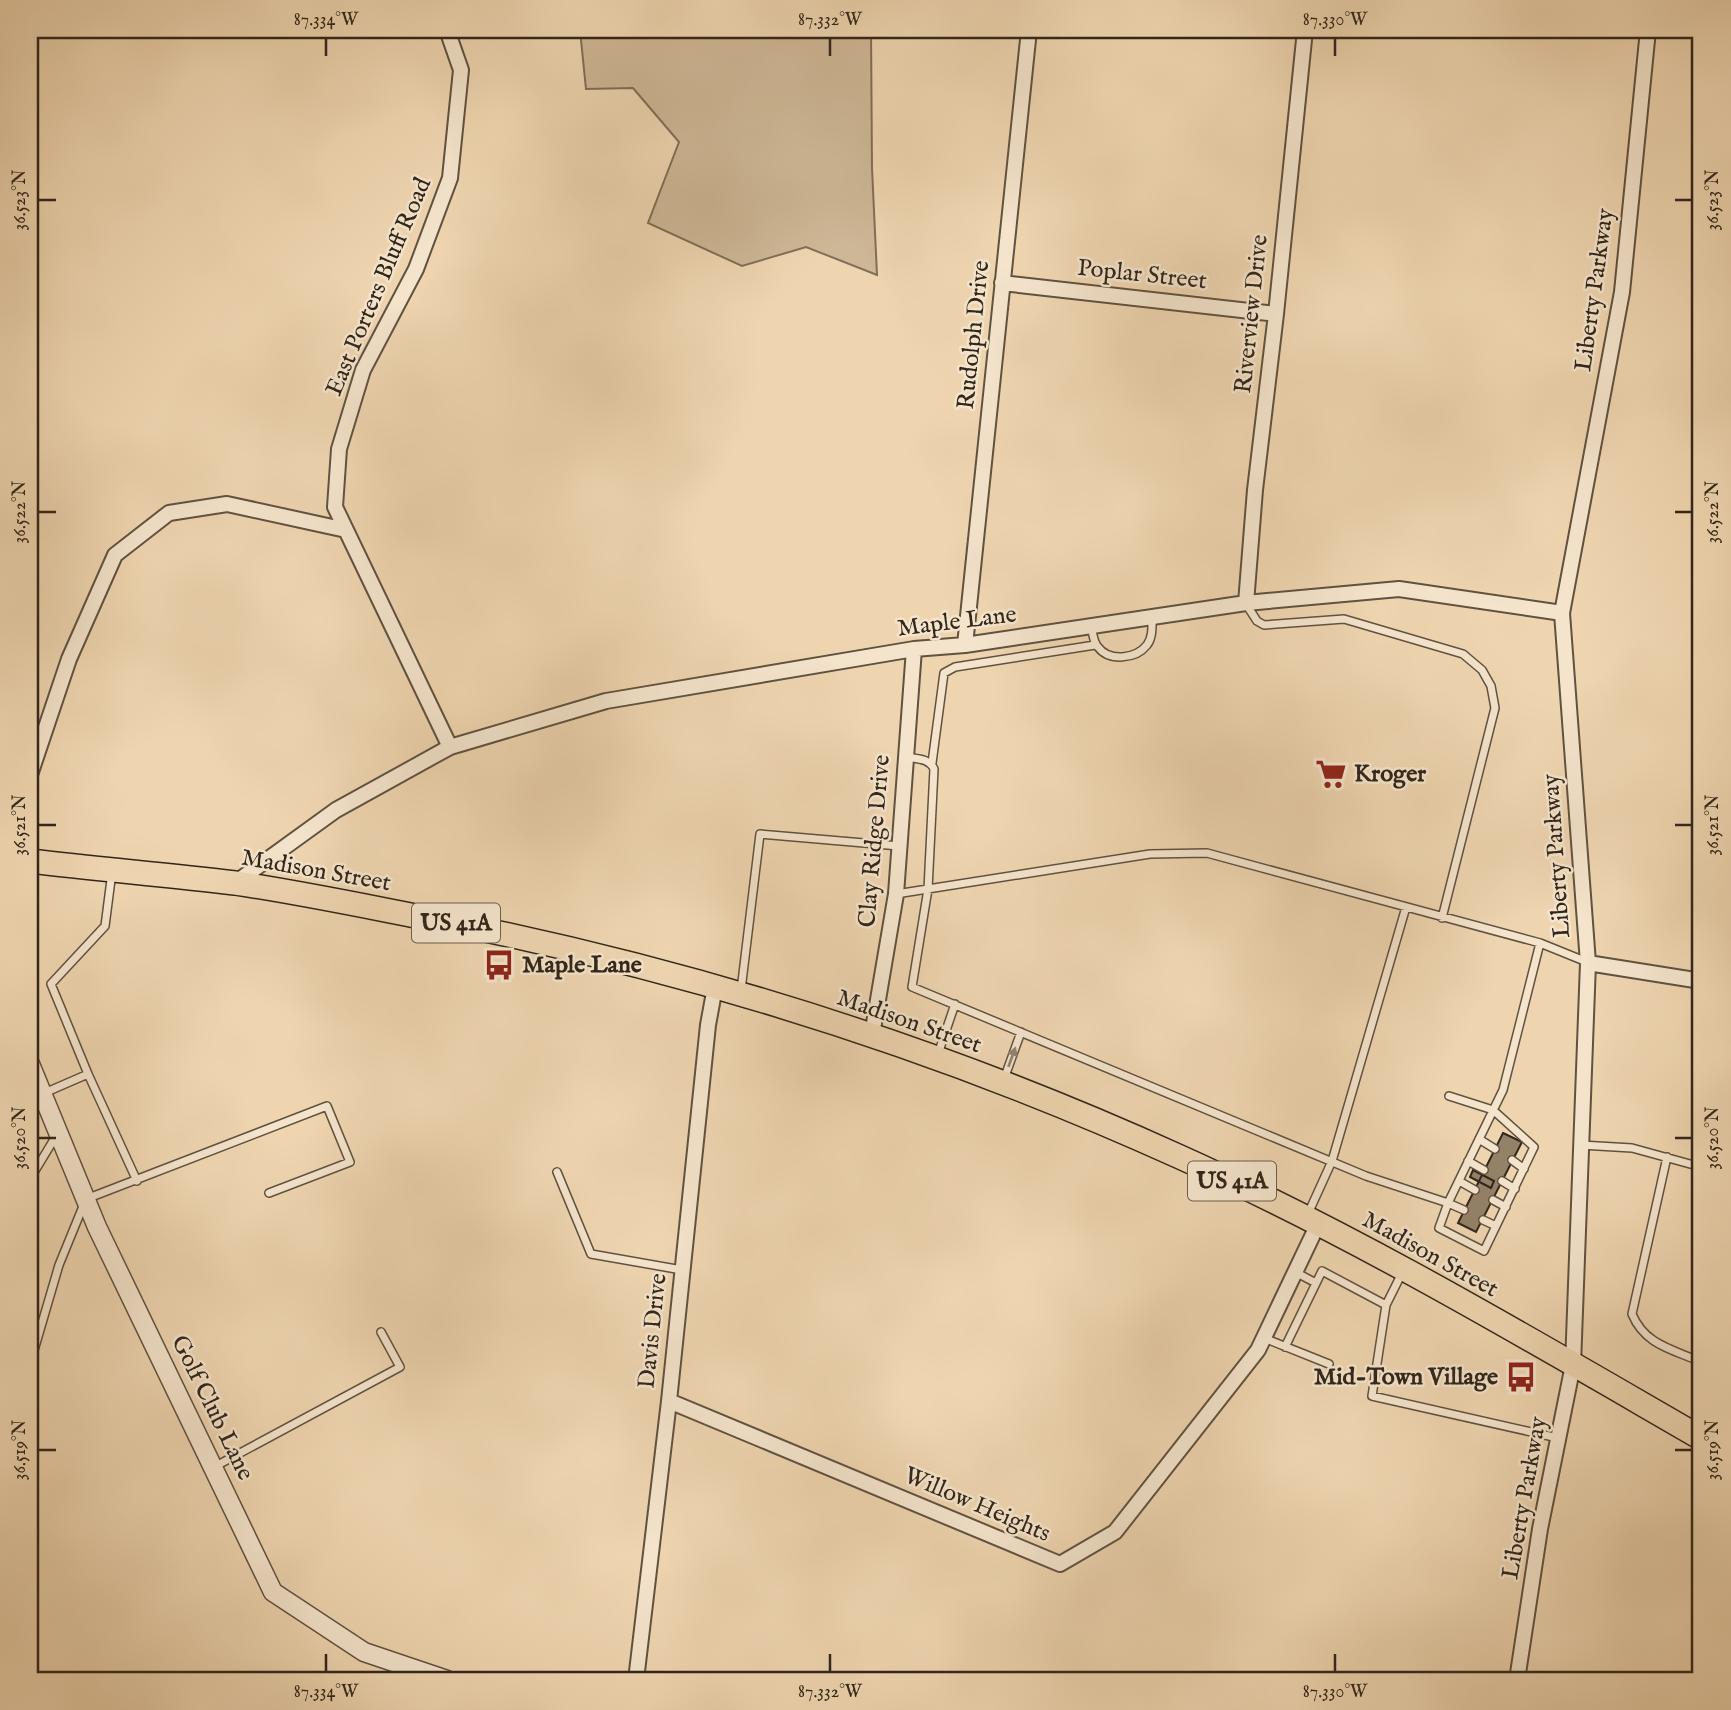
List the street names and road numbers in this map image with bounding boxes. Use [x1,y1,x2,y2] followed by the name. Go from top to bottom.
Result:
[319,173,439,401] street label: East Porters Bluff Road
[1568,206,1622,374] street label: Liberty Parkway
[1228,233,1276,395] street label: Riverview Drive
[1076,253,1208,297] street label: Poplar Street
[951,259,997,411] street label: Rudolph Drive
[896,599,1018,645] street label: Maple Lane
[852,753,898,929] street label: Clay Ridge Drive
[1536,773,1578,939] street label: Liberty Parkway
[239,843,393,899] street label: Madison Street
[412,904,500,942] road number: US 41A
[833,983,985,1061] street label: Madison Street
[1188,1162,1276,1200] road number: US 41A
[1356,1205,1504,1305] street label: Madison Street
[632,1272,674,1390] street label: Davis Drive
[163,1330,261,1486] street label: Golf Club Lane
[1495,1414,1555,1582] street label: Liberty Parkway
[899,1460,1055,1550] street label: Willow Heights

